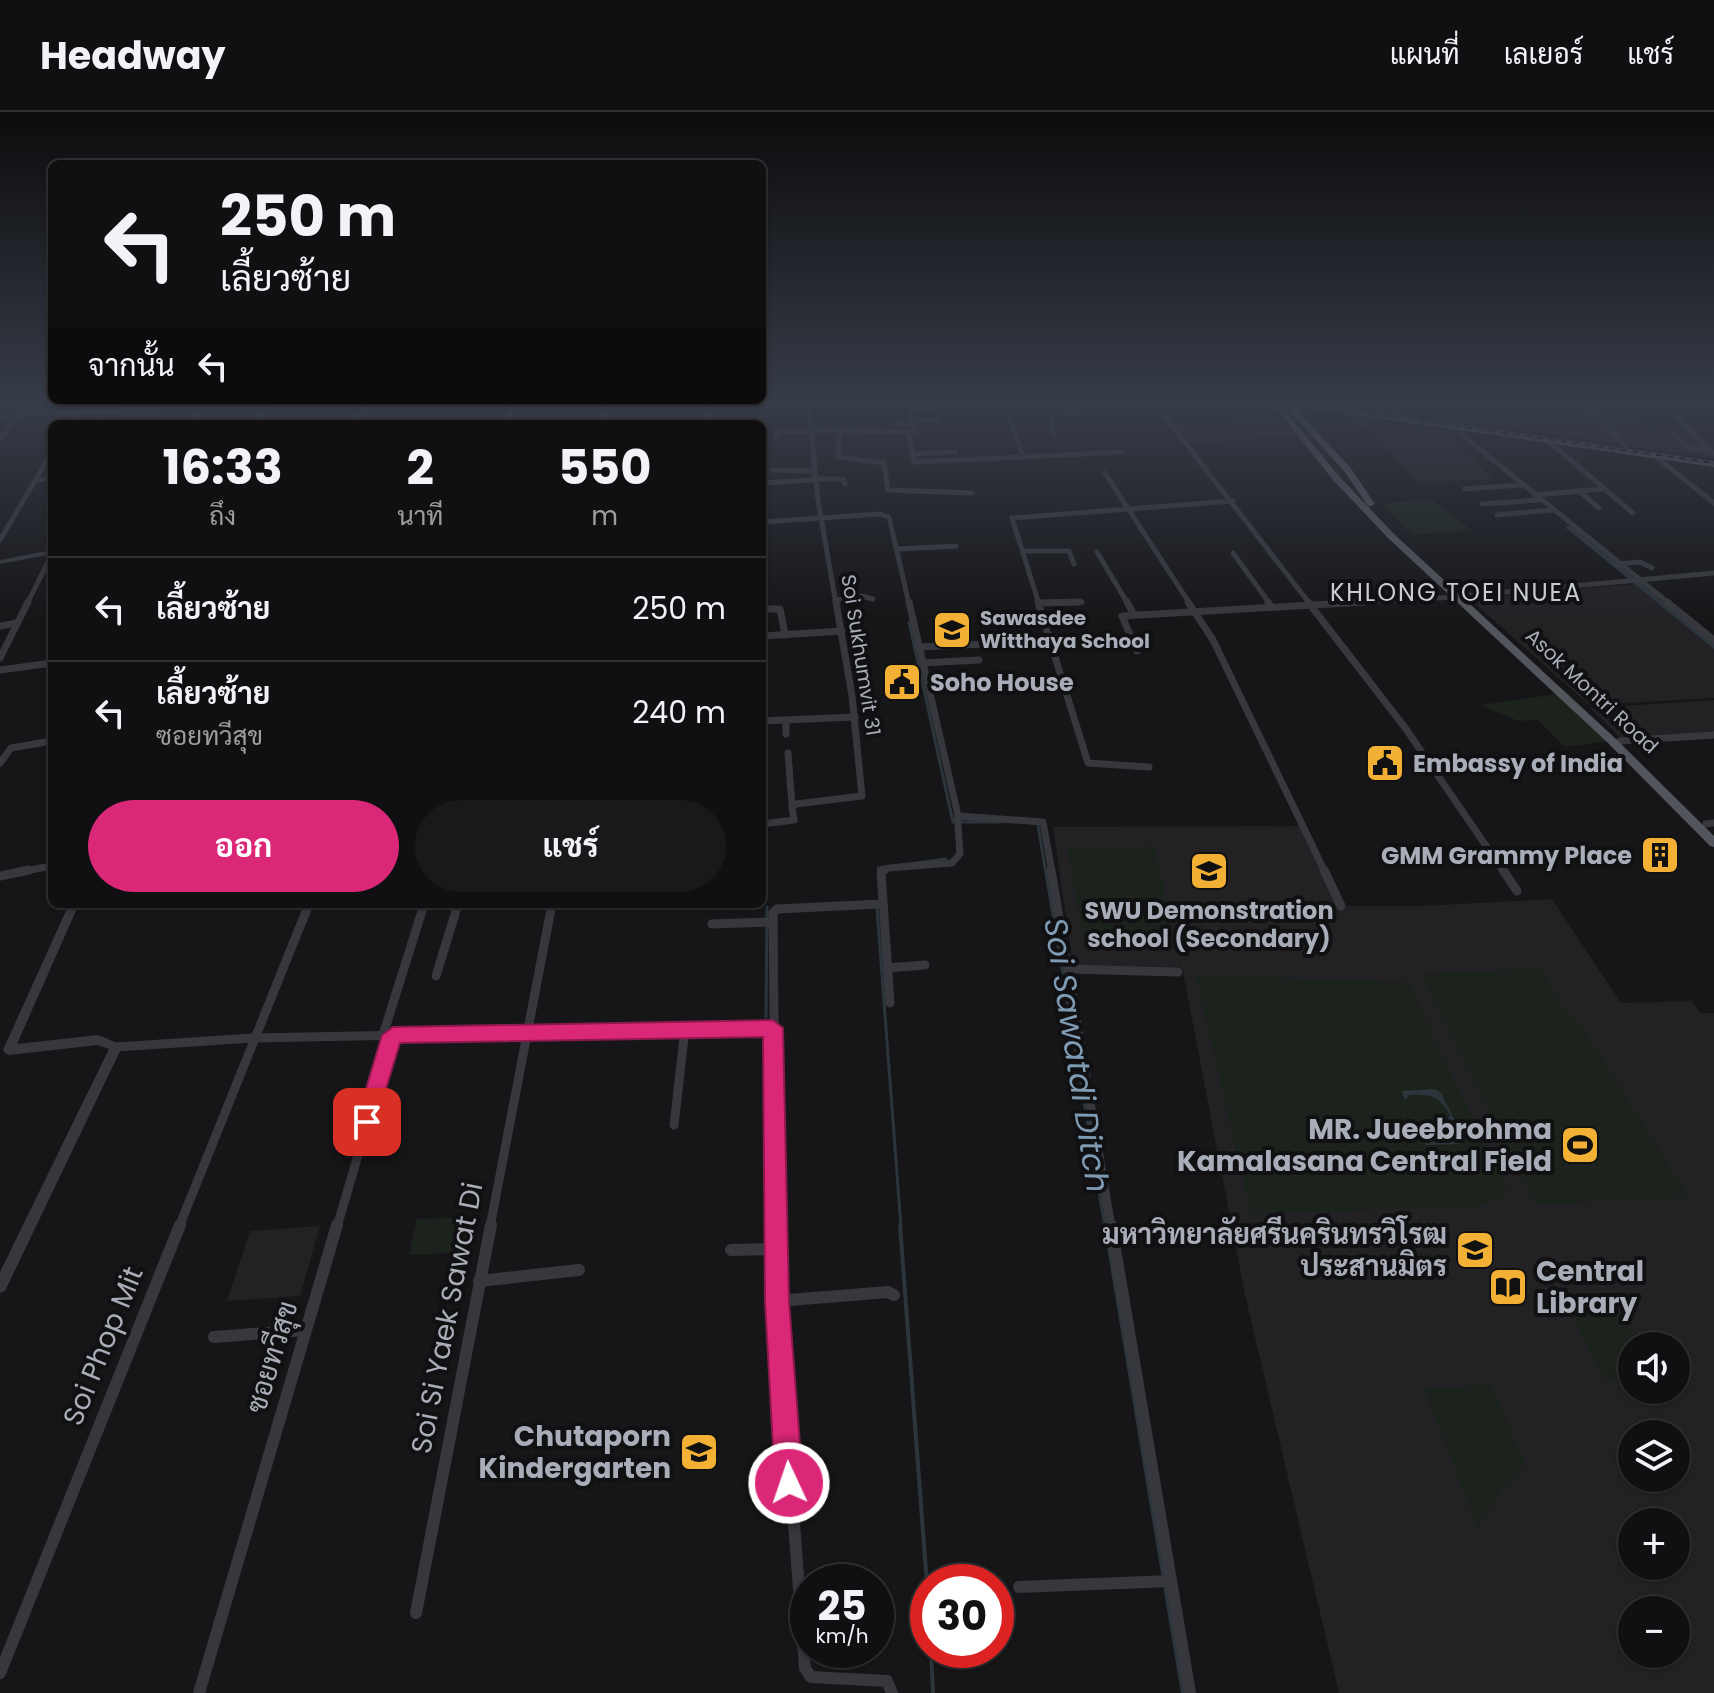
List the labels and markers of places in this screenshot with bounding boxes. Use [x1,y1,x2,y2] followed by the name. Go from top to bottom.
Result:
[980,604,1150,655] place label: Sawasdee Witthaya School
[931,609,973,651] school or university icon: Sawasdee Witthaya School
[881,661,923,703] public building icon: Soho House
[930,666,1074,699] place label: Soho House
[1364,742,1406,784] public building icon: Embassy of India
[1413,747,1623,780] place label: Embassy of India
[1639,834,1681,876] building icon: GMM Grammy Place
[1381,839,1632,872] place label: GMM Grammy Place
[1188,850,1230,892] school or university icon: SWU Demonstration school (Secondary)
[1084,894,1334,955] place label: SWU Demonstration school (Secondary)
[333,1088,401,1156] pin
[1177,1110,1552,1181] place label: MR. Jueebrohma Kamalasana Central Field
[1559,1124,1601,1166] sports icon: MR. Jueebrohma Kamalasana Central Field
[1102,1215,1447,1286] place label: มหาวิทยาลัยศรีนครินทรวิโรฒ ประสานมิตร
[1454,1229,1496,1271] school or university icon: มหาวิทยาลัยศรีนครินทรวิโรฒ ประสานมิตร
[1536,1252,1644,1323] place label: Central Library
[1487,1266,1529,1308] library icon: Central Library
[479,1417,671,1488] place label: Chutaporn Kindergarten
[678,1431,720,1473] school or university icon: Chutaporn Kindergarten

